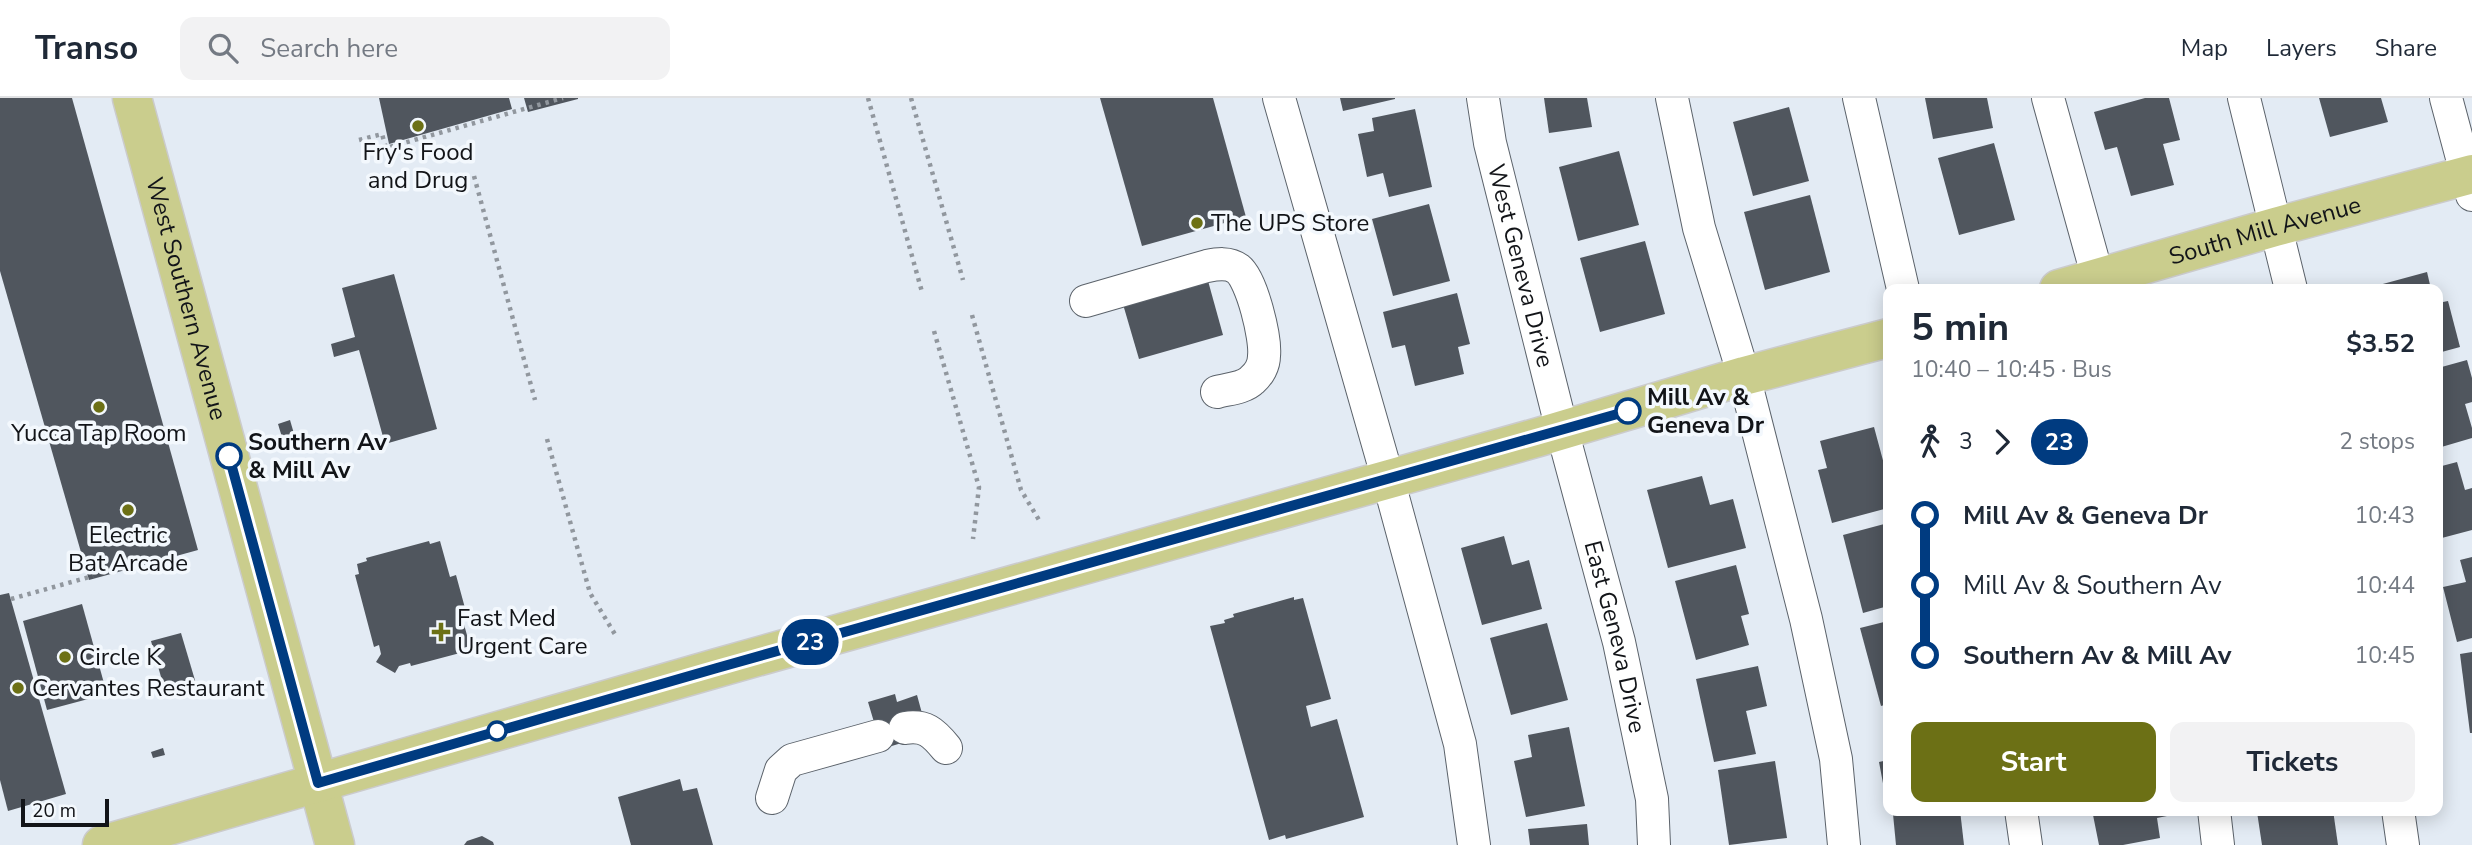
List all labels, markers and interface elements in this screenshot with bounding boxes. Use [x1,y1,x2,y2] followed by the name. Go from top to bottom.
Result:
[180,17,670,80] search box
[35,26,138,71] text: Transo
[204,29,242,67] icon: search
[260,31,398,66] text: Search here
[2181,32,2228,64] text: Map
[2266,32,2337,64] text: Layers
[2375,32,2437,64] text: Share
[410,118,426,134] marker: Fry's Food and Drug
[363,136,473,196] place label: Fry's Food and Drug
[1480,161,1562,371] street label: West Geneva Drive
[138,174,235,424] street label: West Southern Avenue
[2165,189,2364,273] street label: South Mill Avenue
[1211,207,1369,239] place label: The UPS Store
[1189,215,1205,231] marker: The UPS Store
[1911,302,2009,353] text: 5 min
[2346,326,2415,361] text: $3.52
[1911,354,2112,385] text: 10:40 – 10:45 · Bus
[1647,381,1765,441] place label: Mill Av & Geneva Dr
[1615,398,1641,424] marker: Mill Av & Geneva Dr
[91,399,107,415] marker: Yucca Tap Room
[10,417,187,449] place label: Yucca Tap Room
[1911,423,1949,461] icon: walk
[1983,423,2021,461] icon: forward
[248,426,387,486] place label: Southern Av & Mill Av
[1959,426,1973,457] text: 3
[2045,426,2074,458] text: 23
[2339,426,2415,457] text: 2 stops
[216,443,242,469] marker: Southern Av & Mill Av
[1963,498,2208,533] text: Mill Av & Geneva Dr
[2355,500,2415,531] text: 10:43
[120,502,136,518] marker: Electric Bat Arcade
[68,519,188,579] place label: Electric Bat Arcade
[1576,537,1654,736] street label: East Geneva Drive
[1963,568,2222,603] text: Mill Av & Southern Av
[2355,570,2415,601] text: 10:44
[457,602,588,662] place label: Fast Med Urgent Care
[778,619,842,665] line badge: 23
[431,622,451,642] marker: Fast Med Urgent Care
[796,626,824,658] text: 23
[1963,638,2232,673] text: Southern Av & Mill Av
[2355,640,2415,671] text: 10:45
[79,641,162,673] place label: Circle K
[57,649,73,665] marker: Circle K
[32,672,265,704] place label: Cervantes Restaurant
[10,680,26,696] marker: Cervantes Restaurant
[487,721,507,741] unlabelled marker
[1911,722,2156,802] button: Start
[2170,722,2415,802] button: Tickets
[21,796,108,828] scale bar
[32,798,76,824] text: 20 m

